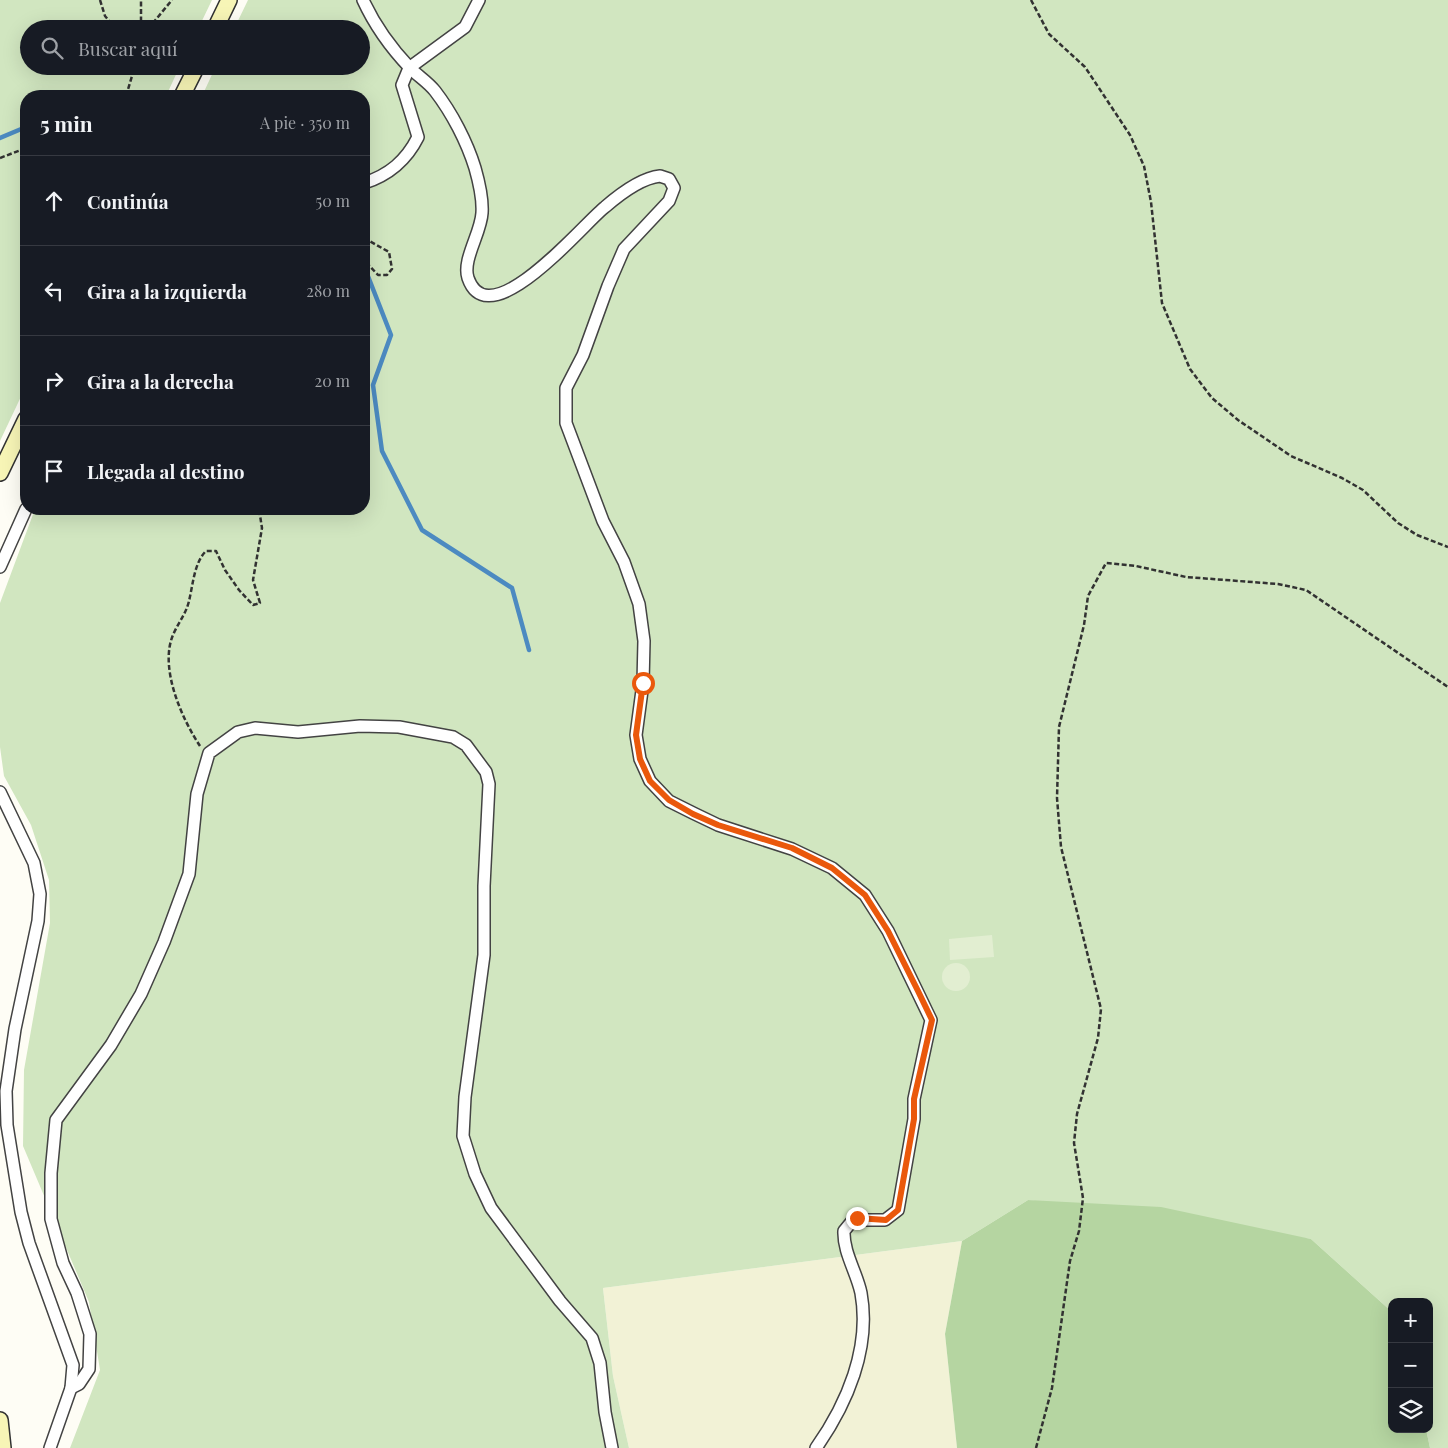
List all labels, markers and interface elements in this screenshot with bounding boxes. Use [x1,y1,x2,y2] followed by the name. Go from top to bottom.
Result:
[20,20,370,75] search box
[38,34,66,62] icon: search
[78,35,178,61] text: Buscar aquí
[40,109,93,137] text: 5 min
[260,112,350,133] text: A pie · 350 m
[40,187,68,215] icon: ahead
[87,188,169,214] text: Continúa
[316,190,350,211] text: 50 m
[40,277,68,305] icon: left
[87,278,247,304] text: Gira a la izquierda
[306,280,350,301] text: 280 m
[40,367,68,395] icon: right
[87,368,234,394] text: Gira a la derecha
[315,370,350,391] text: 20 m
[40,457,68,485] icon: arrive
[87,458,245,484] text: Llegada al destino
[632,672,655,695] route start
[846,1207,869,1230] route end
[1388,1298,1433,1433] map controls
[1388,1298,1433,1343] button: +
[1388,1343,1433,1388] button: −
[1388,1388,1433,1433] button: layers

